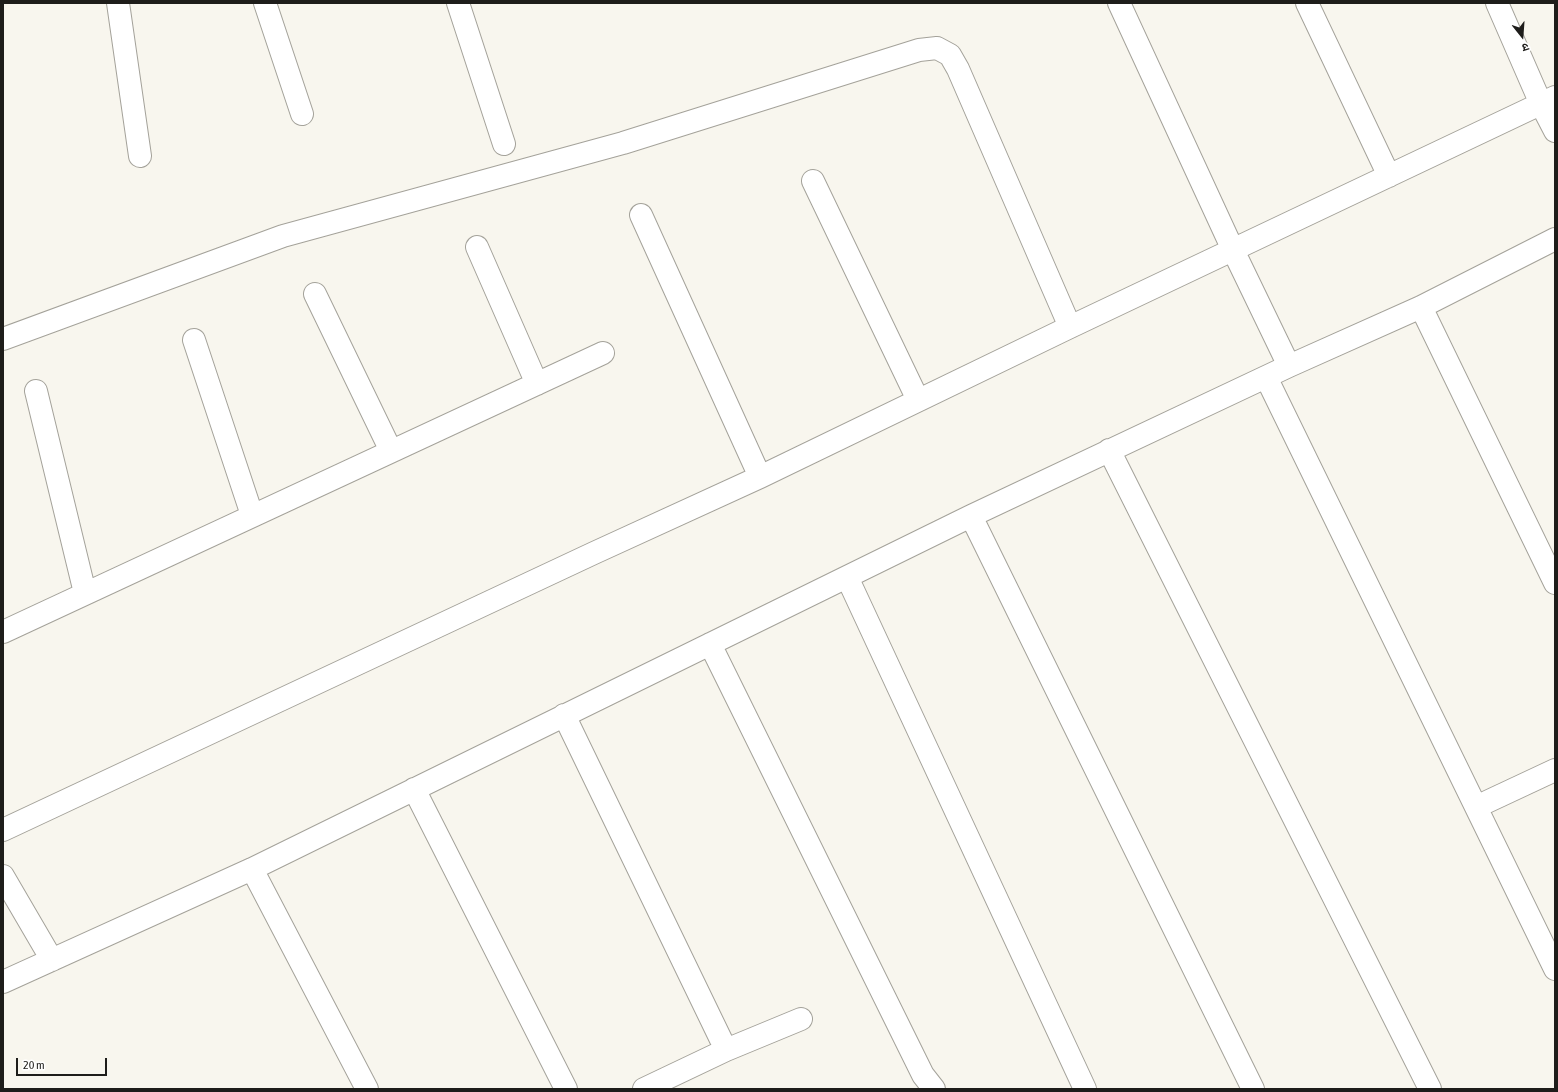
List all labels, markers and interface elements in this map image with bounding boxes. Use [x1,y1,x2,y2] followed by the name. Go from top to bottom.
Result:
[1502,16,1542,56] north arrow
[1521,41,1530,54] text: उ
[18,1050,109,1076] scale bar
[23,1058,45,1072] text: 20 m

